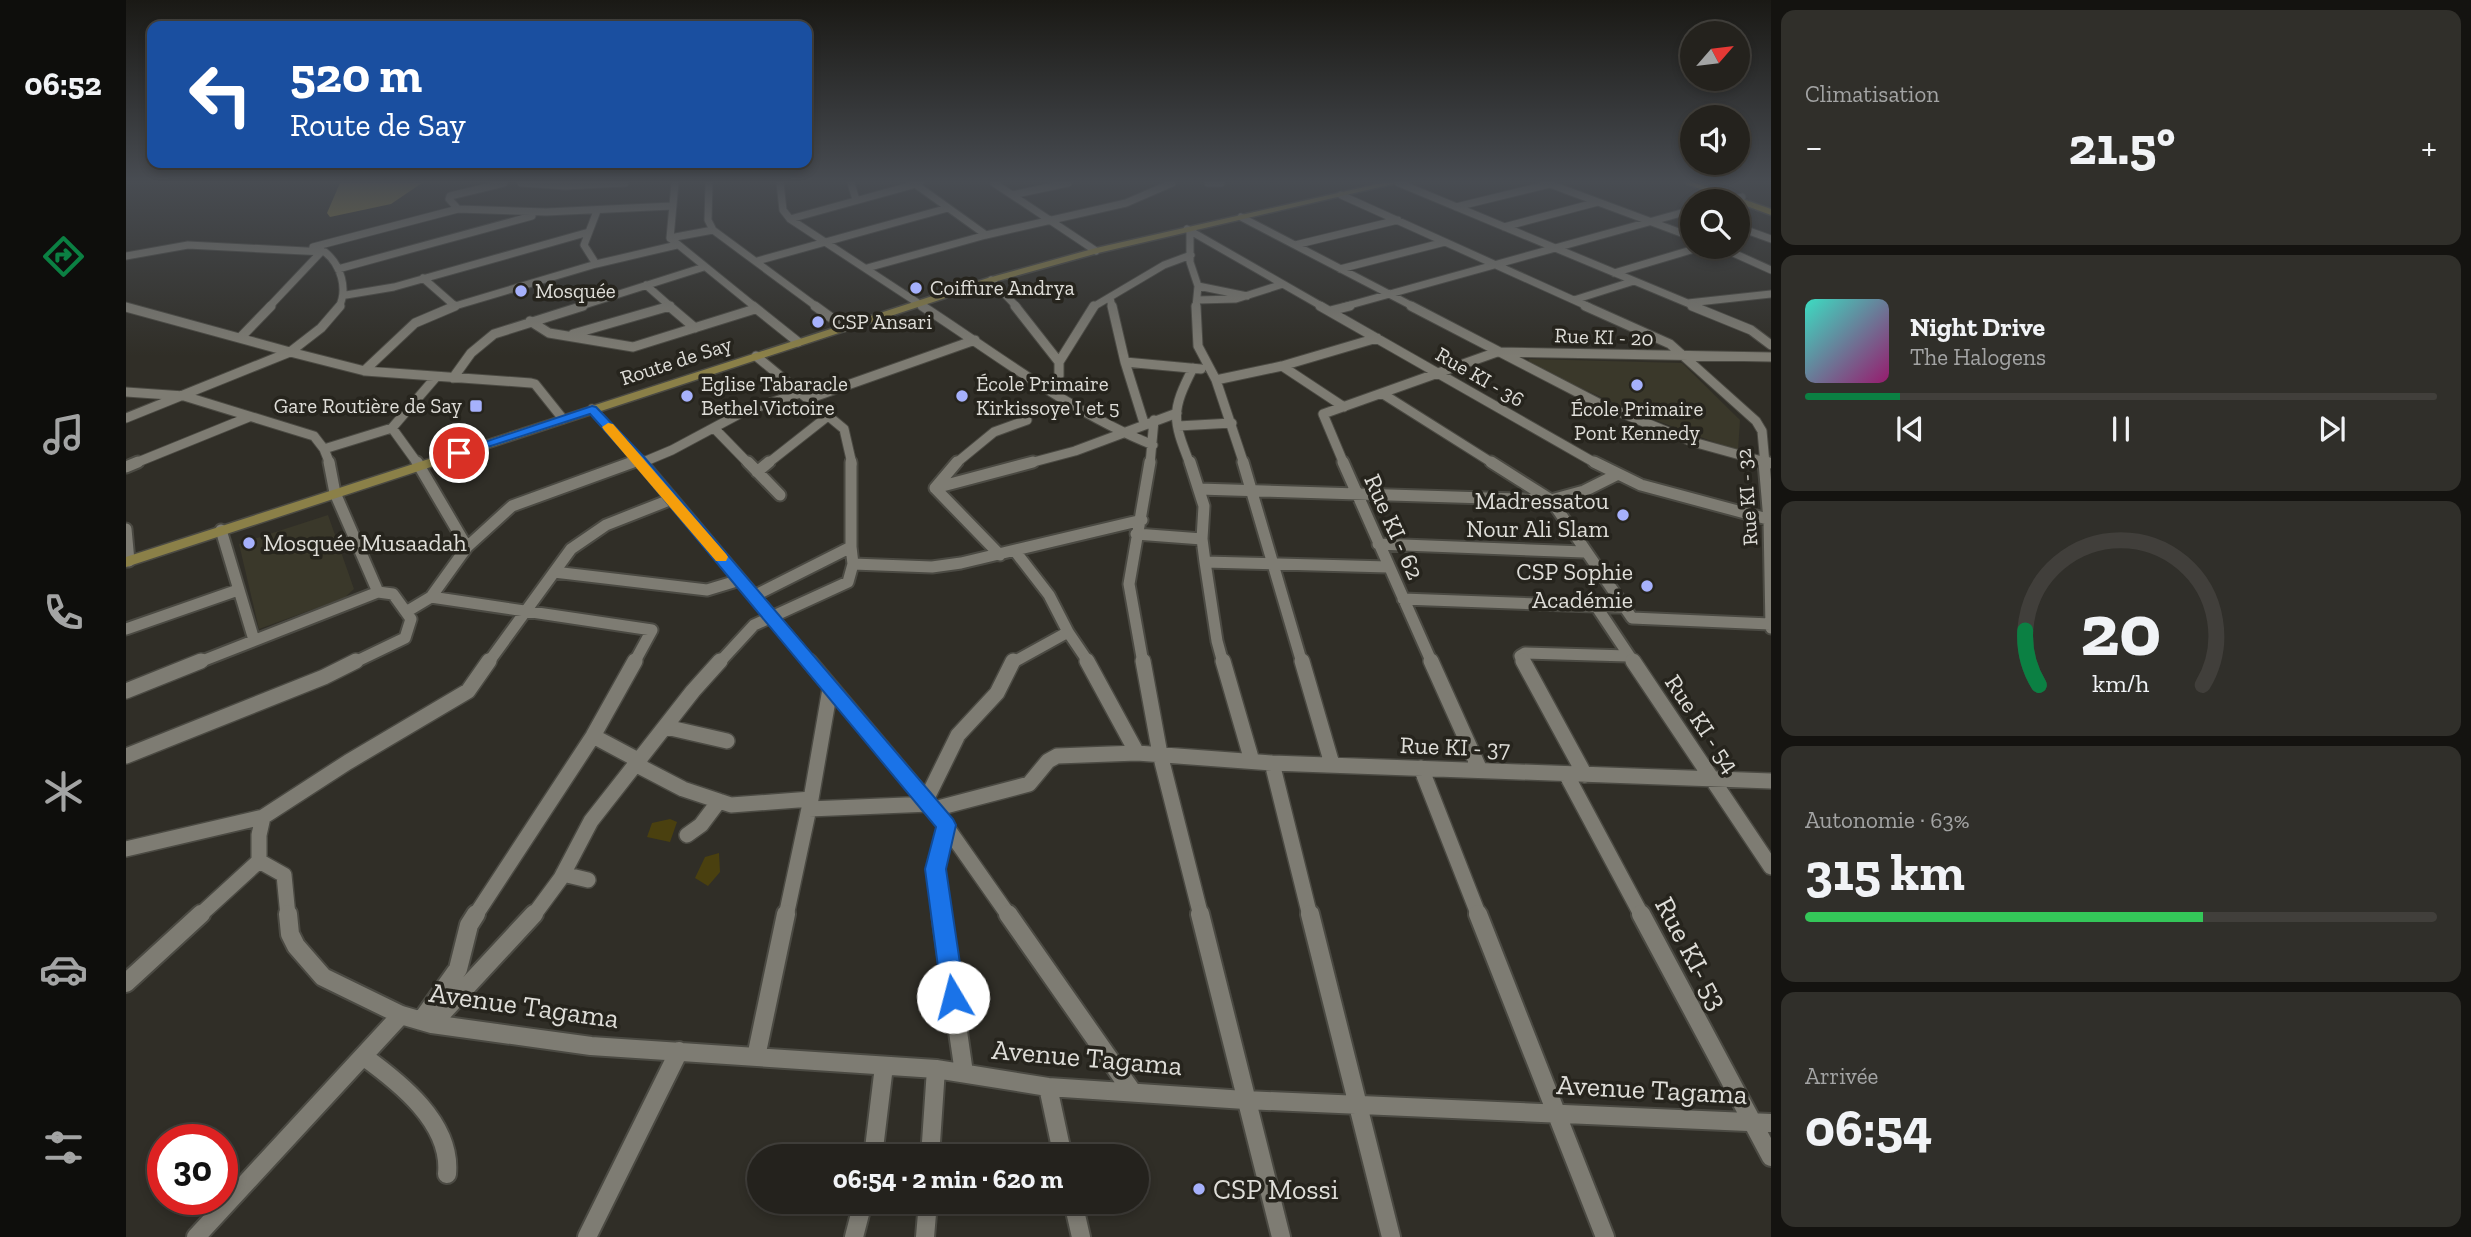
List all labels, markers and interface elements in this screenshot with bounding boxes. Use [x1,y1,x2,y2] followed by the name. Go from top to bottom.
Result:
[1680,21,1750,91] north arrow
[1680,21,1750,259] map controls
[290,46,422,105] text: 520 m
[175,49,266,140] icon: left
[24,65,102,103] text: 06:52
[1805,80,1939,108] text: Climatisation
[1680,105,1750,175] button: sound
[290,106,466,144] text: Route de Say
[2068,115,2175,177] text: 21.5°
[1805,124,1823,170] text: −
[2421,124,2437,170] text: +
[1680,189,1750,259] button: search
[39,232,88,281] icon: directions
[930,275,1075,300] place label: Coiffure Andrya
[535,278,616,303] place label: Mosquée
[908,280,924,296] marker: Coiffure Andrya
[513,283,529,299] marker: Mosquée
[832,309,932,334] place label: CSP Ansari
[1910,311,2045,343] text: Night Drive
[810,314,826,330] marker: CSP Ansari
[1554,322,1654,351] street label: Rue KI - 20
[617,331,735,390] street label: Route de Say
[1432,341,1529,412] street label: Rue KI - 36
[1910,343,2046,371] text: The Halogens
[701,371,848,420] place label: Eglise Tabaracle Bethel Victoire
[976,371,1120,420] place label: École Primaire Kirkissoye I et 5
[1629,377,1645,393] marker: École Primaire Pont Kennedy
[679,388,695,404] marker: Eglise Tabaracle Bethel Victoire
[954,388,970,404] marker: École Primaire Kirkissoye I et 5
[274,393,462,418] place label: Gare Routière de Say
[1571,396,1703,445] place label: École Primaire Pont Kennedy
[468,398,484,414] marker: Gare Routière de Say
[39,410,88,459] icon: music
[1891,410,1929,448] icon: previous
[2102,410,2140,448] icon: pause
[2313,410,2351,448] icon: next
[429,423,489,483] pin
[440,434,478,472] icon: arrive
[1731,448,1762,547] street label: Rue KI - 32
[1358,470,1431,584] street label: Rue KI - 62
[1466,486,1610,543] place label: Madressatou Nour Ali Slam
[1615,507,1631,523] marker: Madressatou Nour Ali Slam
[263,528,467,557] place label: Mosquée Musaadah
[241,535,257,551] marker: Mosquée Musaadah
[1516,557,1633,614] place label: CSP Sophie Académie
[1639,578,1655,594] marker: CSP Sophie Académie
[2080,586,2162,674] text: 20
[39,588,88,637] icon: phone
[2092,667,2150,697] text: km/h
[1659,669,1746,779] street label: Rue KI - 54
[1399,730,1511,763] street label: Rue KI - 37
[39,767,88,816] icon: climate
[1805,806,1970,834] text: Autonomie · 63%
[1805,841,1965,903] text: 315 km
[1648,891,1735,1015] street label: Rue KI- 53
[39,945,88,994] icon: car
[916,960,990,1034] position arrow
[427,976,621,1035] street label: Avenue Tagama
[990,1033,1184,1082] street label: Avenue Tagama
[1805,1062,1878,1090] text: Arrivée
[1556,1068,1749,1111] street label: Avenue Tagama
[1805,1097,1933,1159] text: 06:54
[39,1123,88,1172] icon: filters
[147,1124,238,1215] speed limit sign: 30
[833,1163,1063,1195] text: 06:54 · 2 min · 620 m
[1213,1173,1339,1206] place label: CSP Mossi
[1191,1181,1207,1197] marker: CSP Mossi

